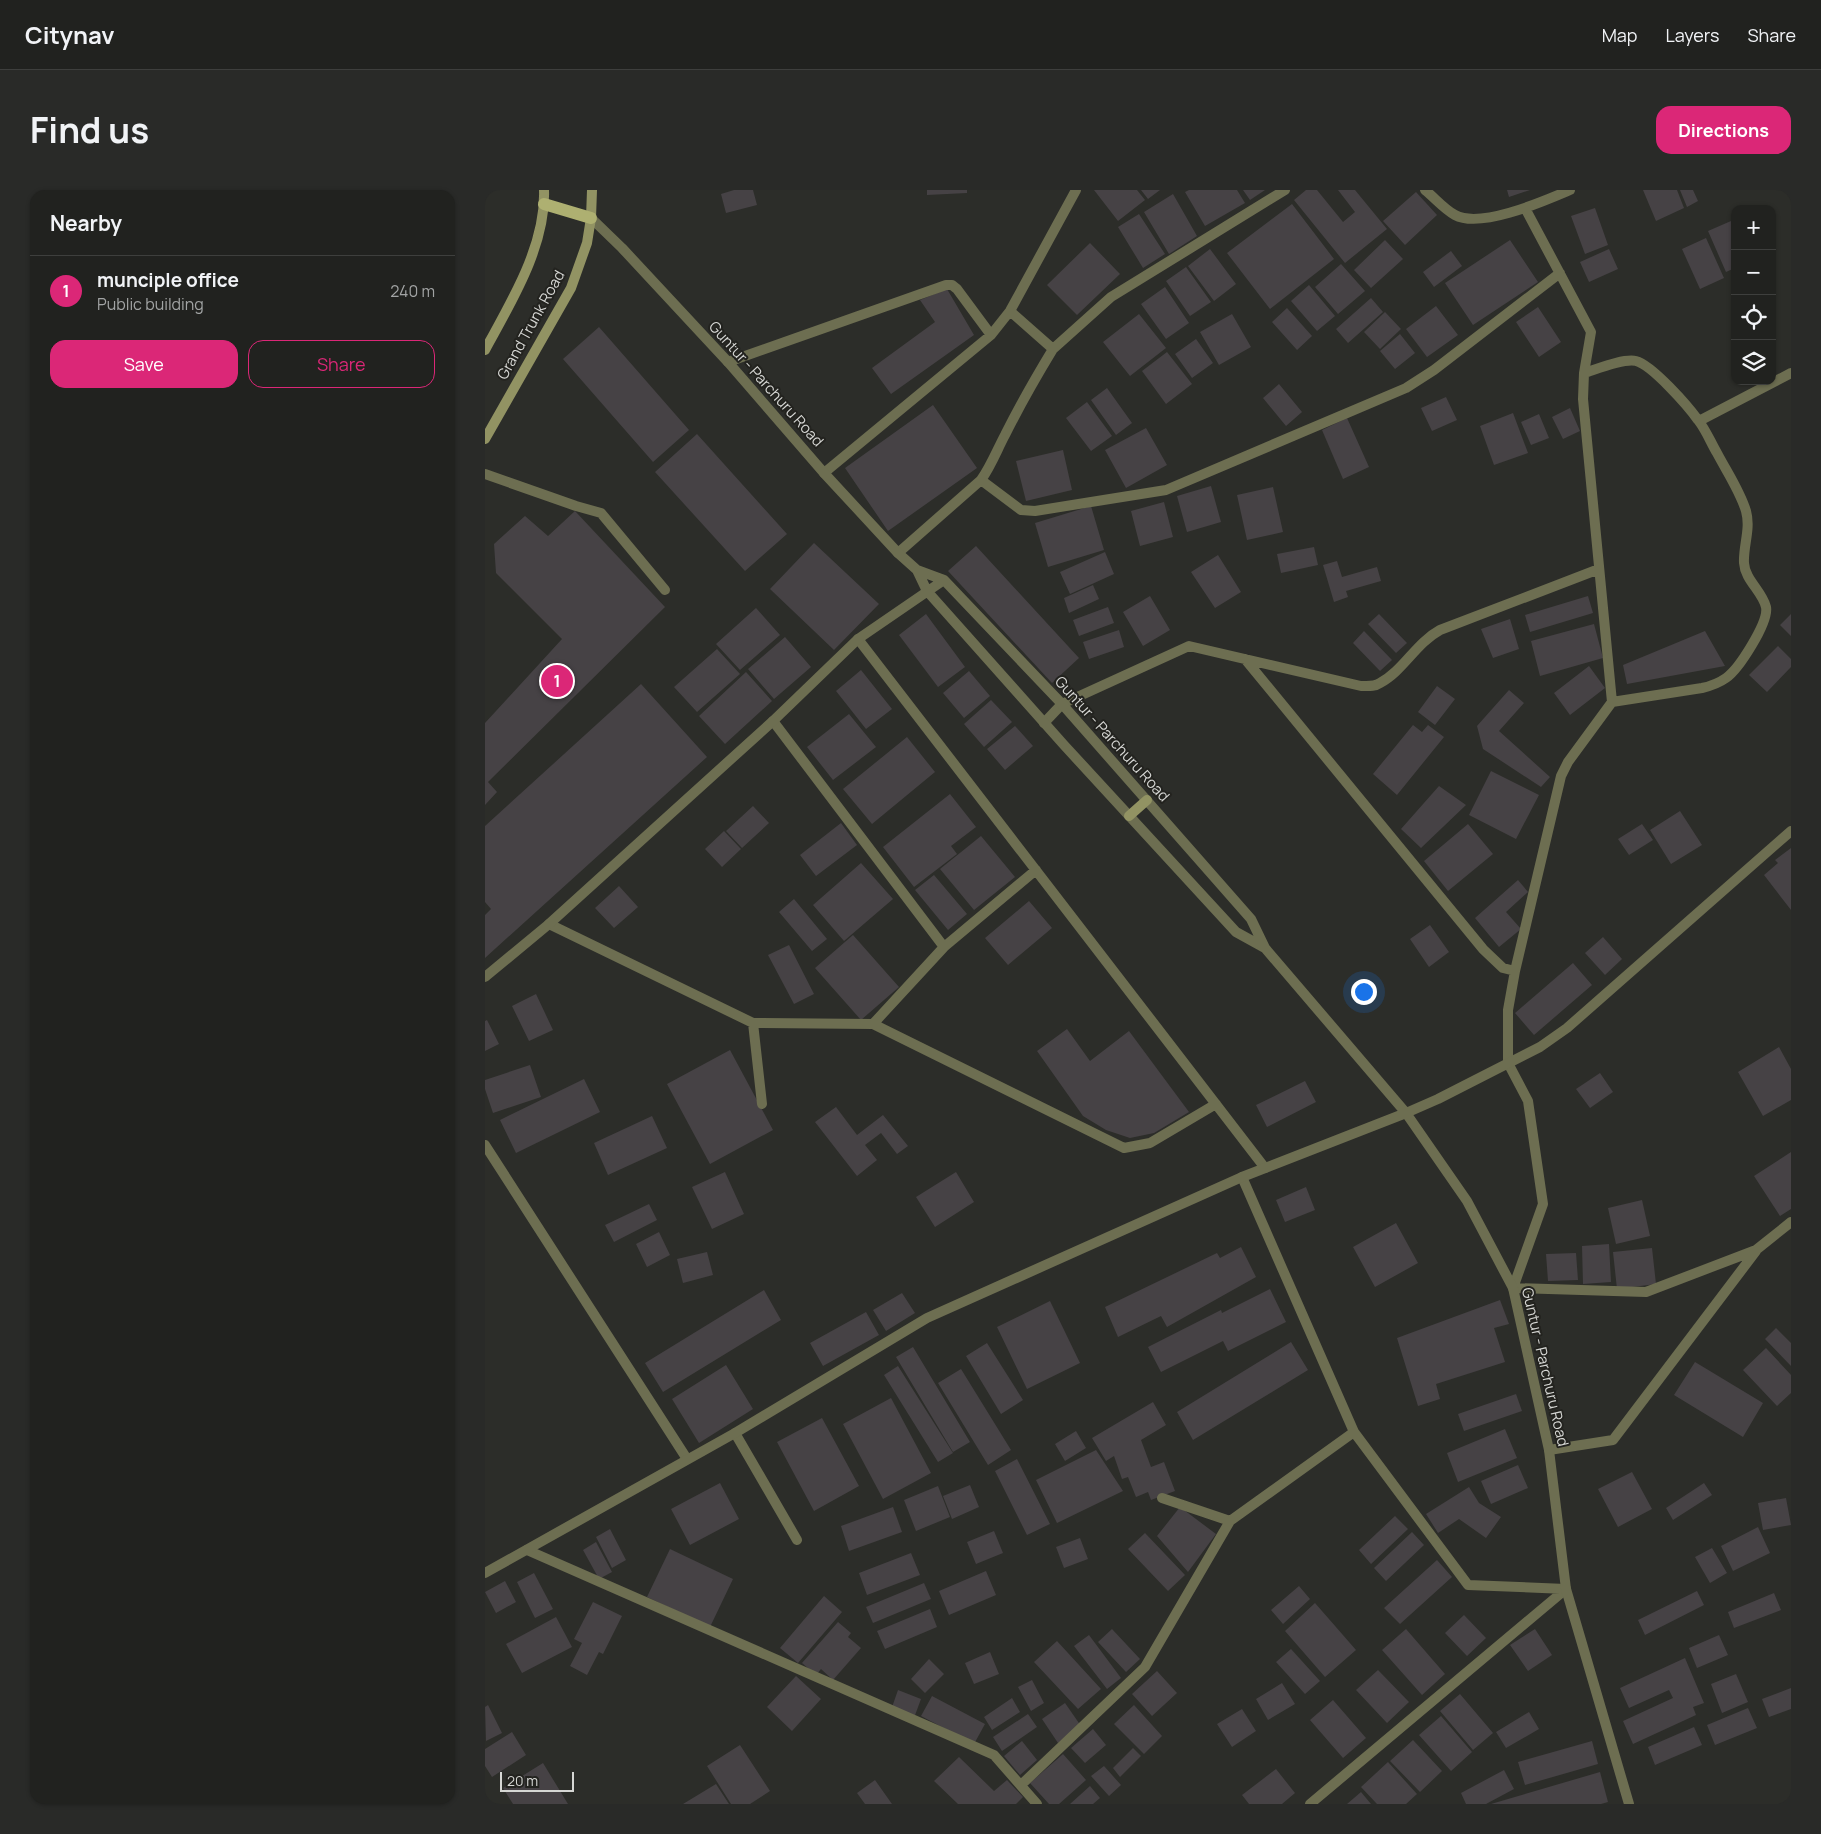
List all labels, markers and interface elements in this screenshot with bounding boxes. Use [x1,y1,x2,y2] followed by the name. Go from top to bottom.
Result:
[25,18,115,51] text: Citynav
[1602,23,1637,47] text: Map
[1665,23,1719,47] text: Layers
[1747,23,1796,47] text: Share
[30,106,149,154] text: Find us
[1656,106,1791,154] button: Directions
[1731,205,1776,385] map controls
[1731,205,1776,250] button: +
[50,209,122,237] text: Nearby
[1731,250,1776,295] button: −
[492,266,569,383] street label: Grand Trunk Road
[97,267,239,293] text: munciple office
[62,280,70,302] text: 1
[390,280,435,302] text: 240 m
[97,293,204,315] text: Public building
[1731,295,1776,340] button: locate
[704,316,828,451] street label: Guntur - Parchuru Road
[50,340,238,388] button: Save
[248,340,435,388] button: Share
[1731,340,1776,385] button: layers
[541,662,573,700] pin: 1
[1050,671,1174,806] street label: Guntur - Parchuru Road
[1351,979,1377,1005] your location
[1517,1285,1574,1448] street label: Guntur - Parchuru Road
[500,1769,574,1792] scale bar
[507,1771,538,1790] text: 20 m

